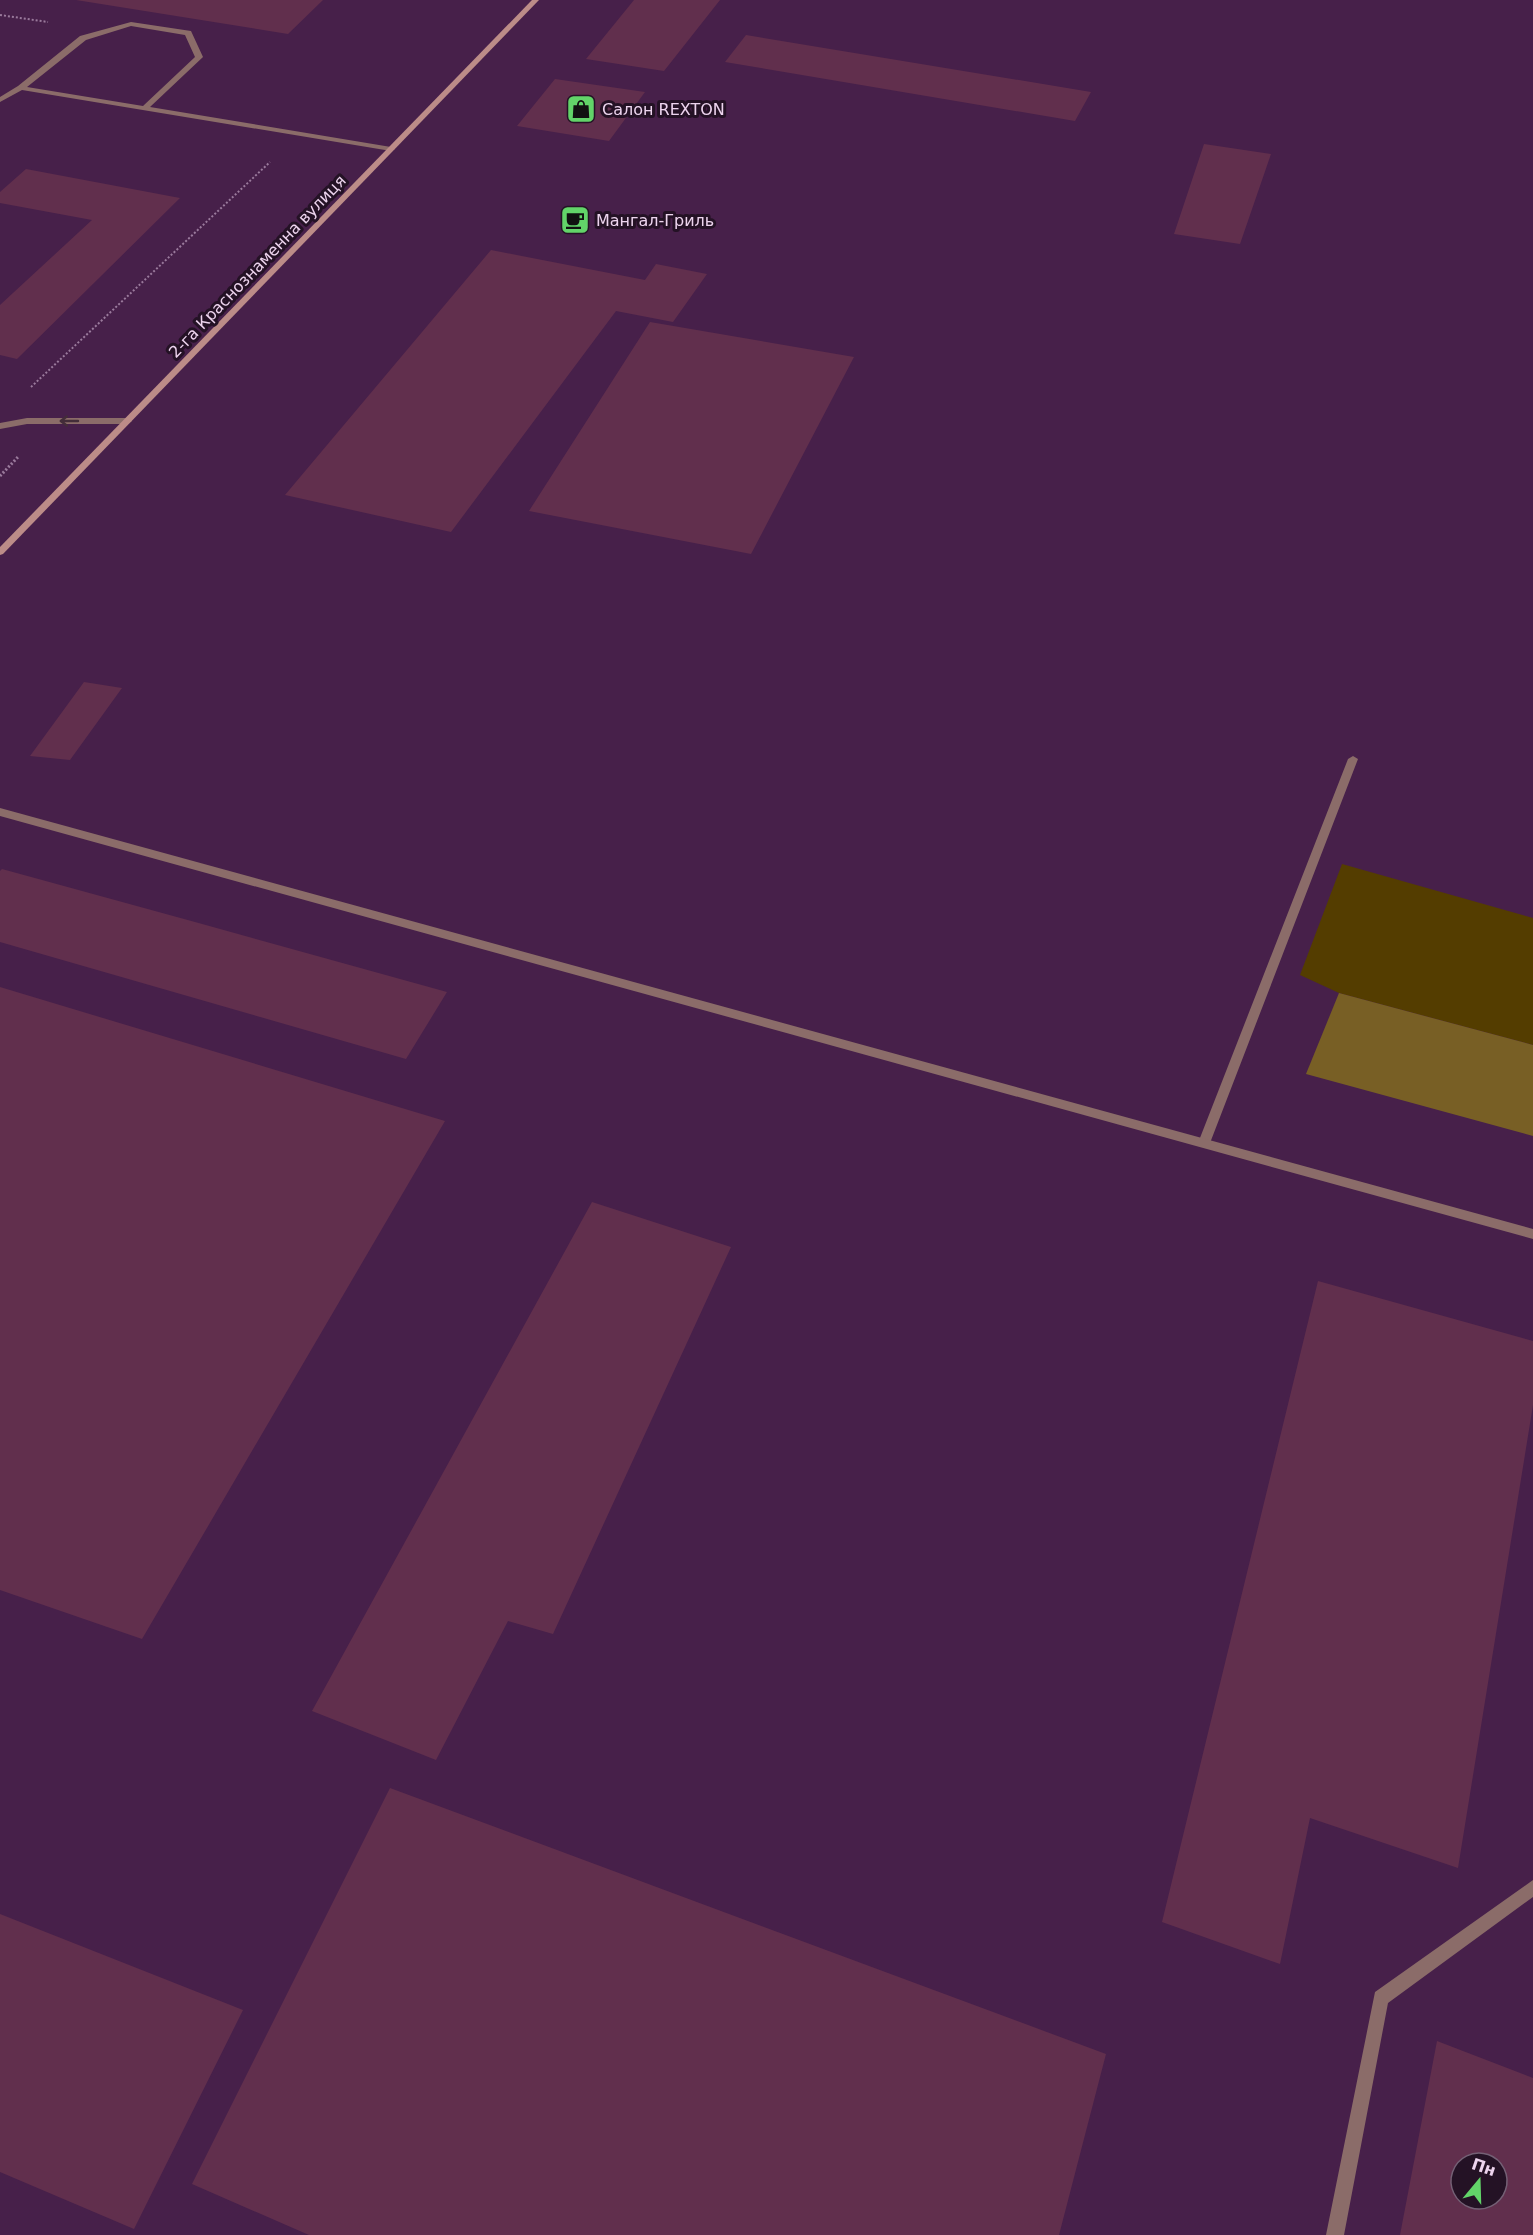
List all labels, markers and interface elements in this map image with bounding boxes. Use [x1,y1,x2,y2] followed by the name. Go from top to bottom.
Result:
[565,93,597,125] shop icon: Салон REXTON
[602,100,725,119] place label: Салон REXTON
[165,171,350,361] street label: 2-га Краснознаменна вулиця
[559,204,591,236] cafe icon: Мангал-Гриль
[596,211,714,230] place label: Мангал-Гриль
[60,415,80,427] one-way arrow
[1449,2151,1509,2211] north arrow
[1469,2154,1498,2180] text: Пн

